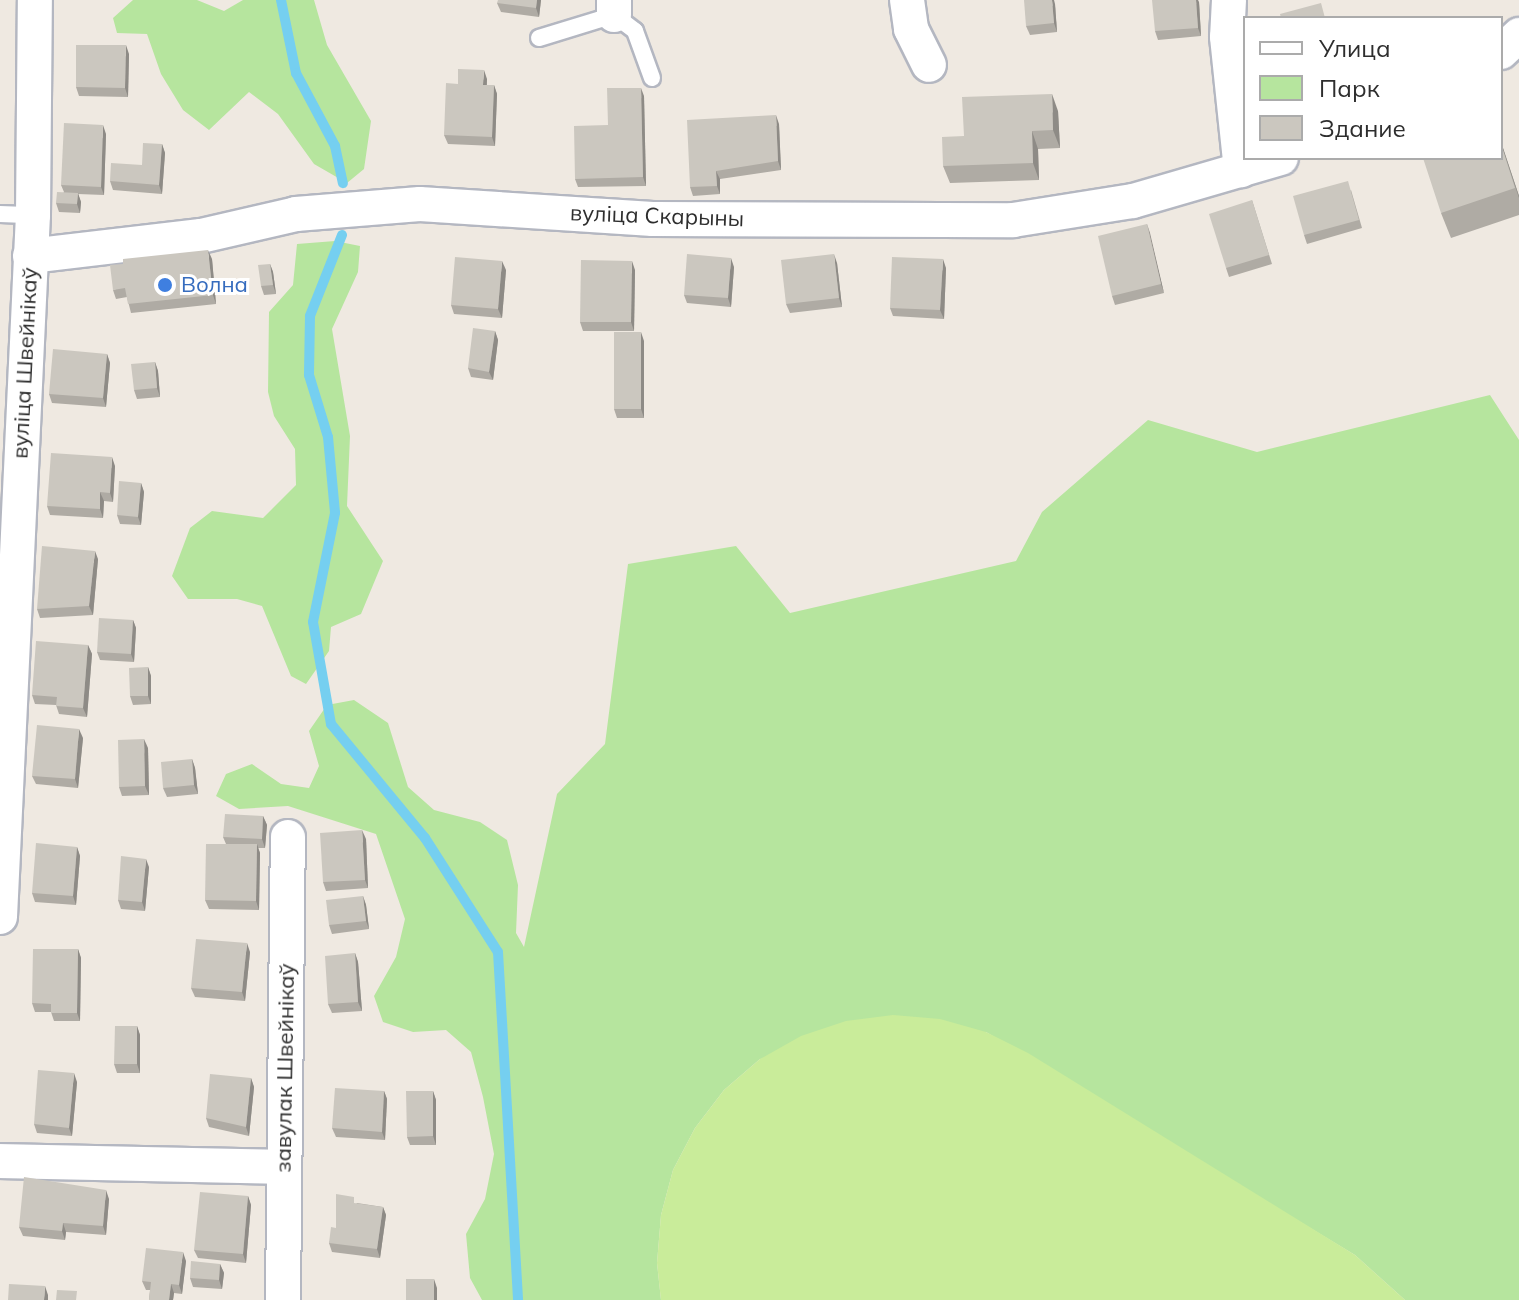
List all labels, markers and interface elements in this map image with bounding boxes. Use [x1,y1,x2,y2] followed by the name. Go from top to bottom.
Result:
[1243,16,1503,160] legend
[1319,33,1391,63] text: Улица
[1319,73,1380,103] text: Парк
[1319,113,1406,143] text: Здание
[570,200,744,232] street label: вуліца Скарыны
[7,267,43,459] street label: вуліца Швейнікаў
[181,272,248,298] place label: Волна
[156,276,174,294] marker: Волна
[270,963,300,1173] street label: завулак Швейнікаў

